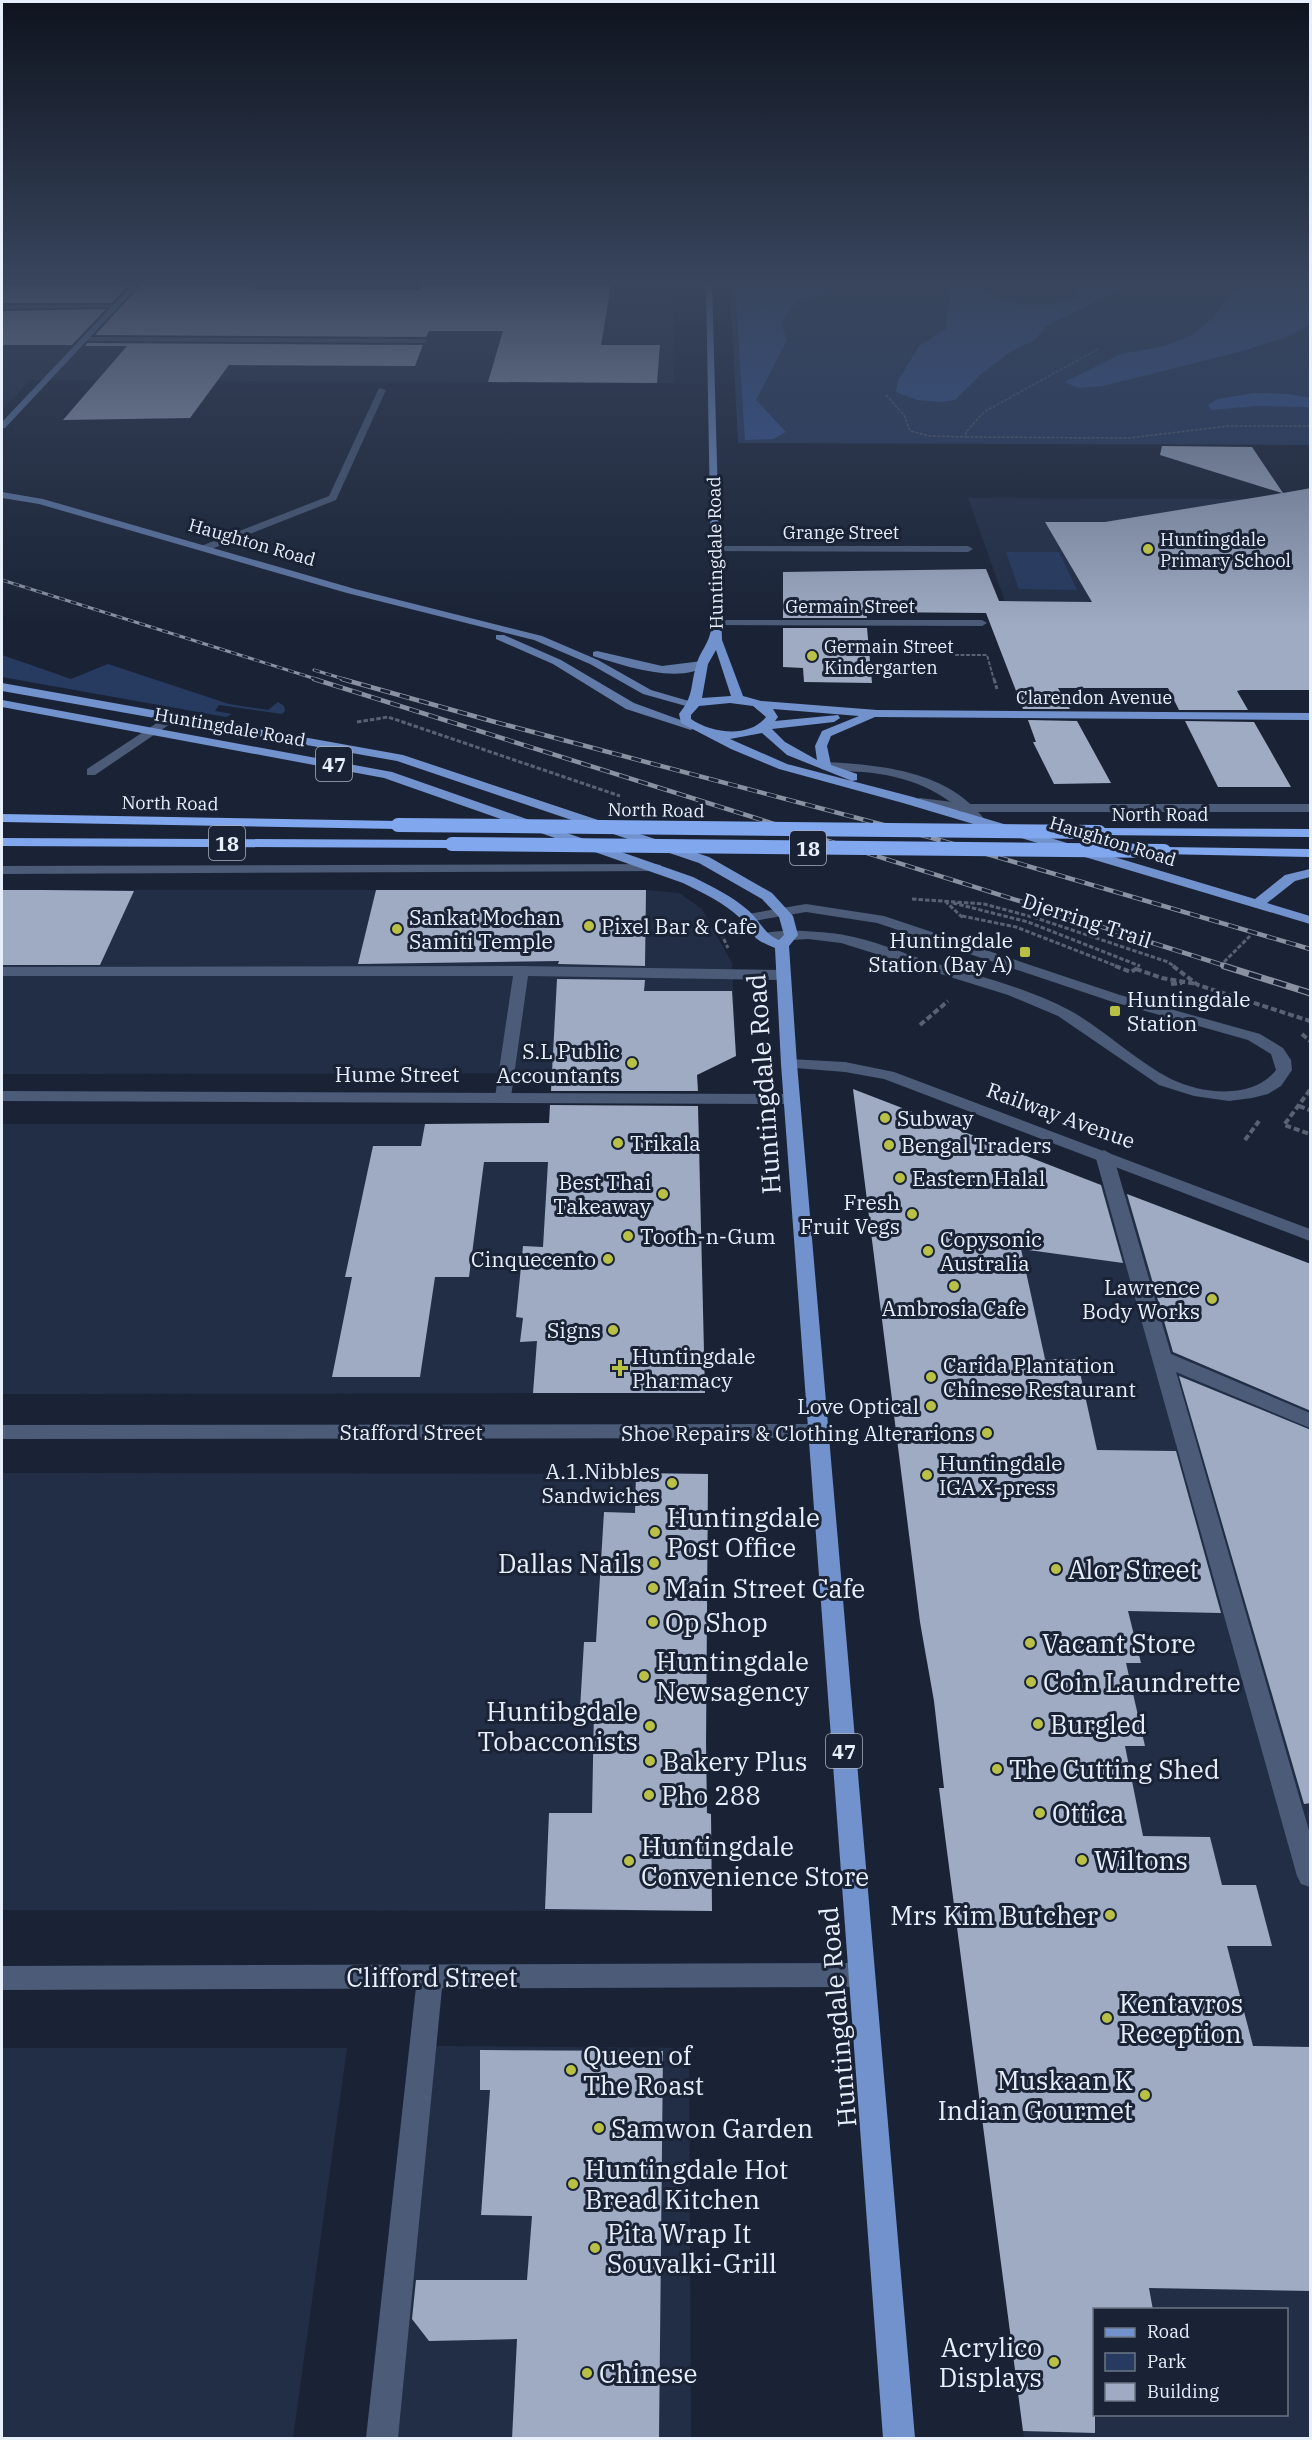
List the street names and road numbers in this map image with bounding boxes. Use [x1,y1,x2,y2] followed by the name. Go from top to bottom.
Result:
[702,476,728,630] street label: Huntingdale Road
[186,513,318,571] street label: Haughton Road
[783,521,899,544] street label: Grange Street
[785,595,915,618] street label: Germain Street
[1016,686,1172,709] street label: Clarendon Avenue
[153,702,307,752] street label: Huntingdale Road
[316,747,352,781] road number: 47
[121,791,219,815] street label: North Road
[607,798,705,822] street label: North Road
[1112,803,1209,826] street label: North Road
[1047,811,1179,871] street label: Haughton Road
[209,826,245,860] road number: 18
[790,831,826,865] road number: 18
[1019,886,1155,954] street label: Djerring Trail
[738,973,788,1195] street label: Huntingdale Road
[335,1060,459,1088] street label: Hume Street
[983,1075,1139,1155] street label: Railway Avenue
[339,1418,483,1446] street label: Stafford Street
[826,1734,862,1768] road number: 47
[810,1905,864,2129] street label: Huntingdale Road
[346,1960,518,1994] street label: Clifford Street

